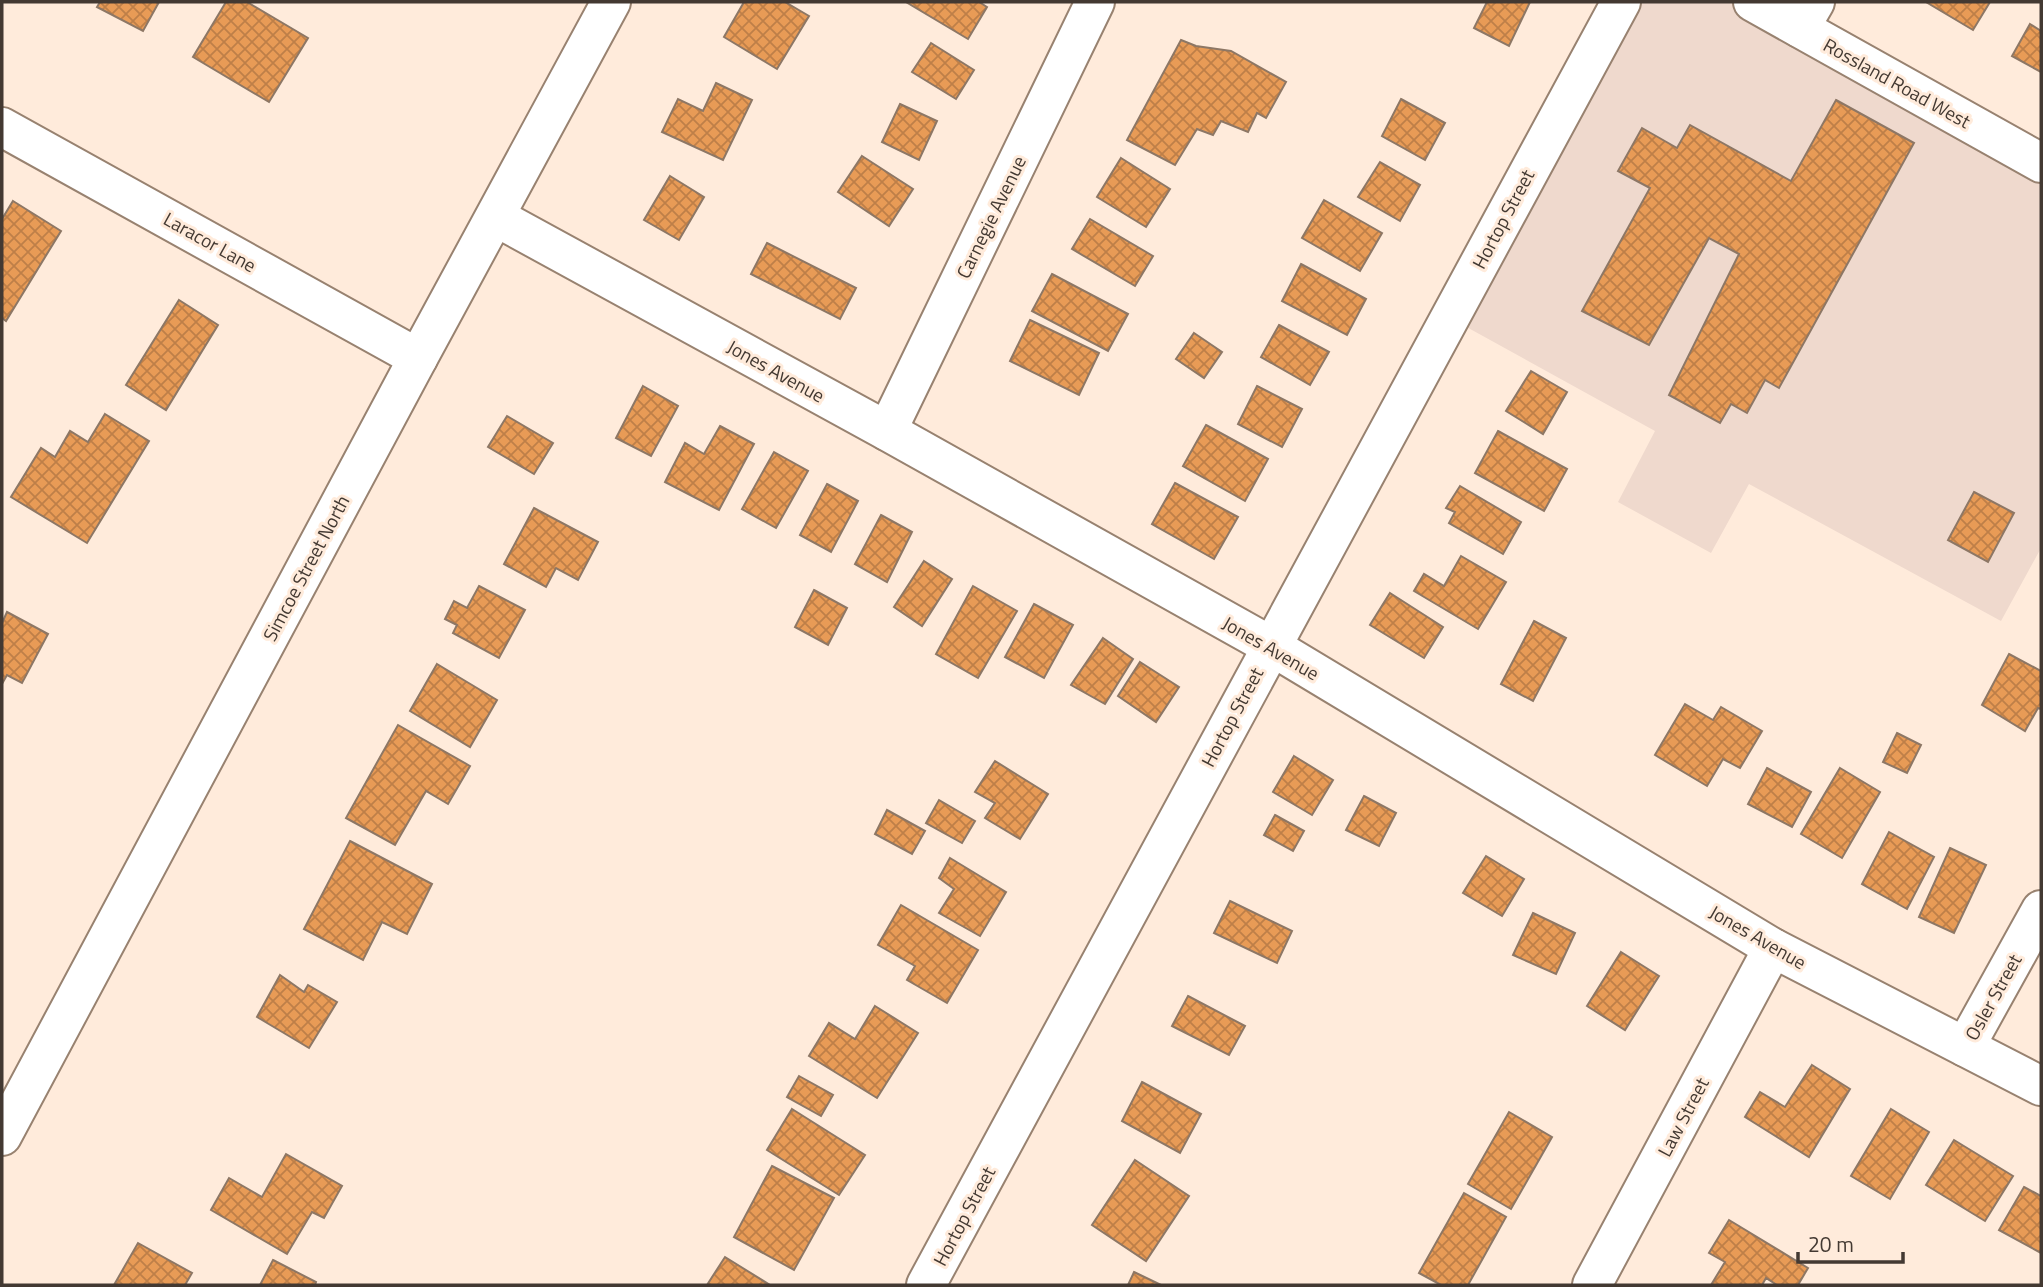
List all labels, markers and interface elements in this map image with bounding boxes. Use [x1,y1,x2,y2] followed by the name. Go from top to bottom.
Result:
[1818,30,1976,135] street label: Rossland Road West
[948,150,1033,283] street label: Carnegie Avenue
[1464,163,1541,274] street label: Hortop Street
[159,204,262,279] street label: Laracor Lane
[722,332,830,409] street label: Jones Avenue
[255,490,356,646] street label: Simcoe Street North
[1217,608,1325,687] street label: Jones Avenue
[1193,661,1270,772] street label: Hortop Street
[1704,897,1812,976] street label: Jones Avenue
[1957,948,2028,1045] street label: Osler Street
[1650,1072,1716,1162] street label: Law Street
[925,1160,1002,1271] street label: Hortop Street
[1798,1220,1903,1264] scale bar
[1808,1228,1854,1260] text: 20 m

